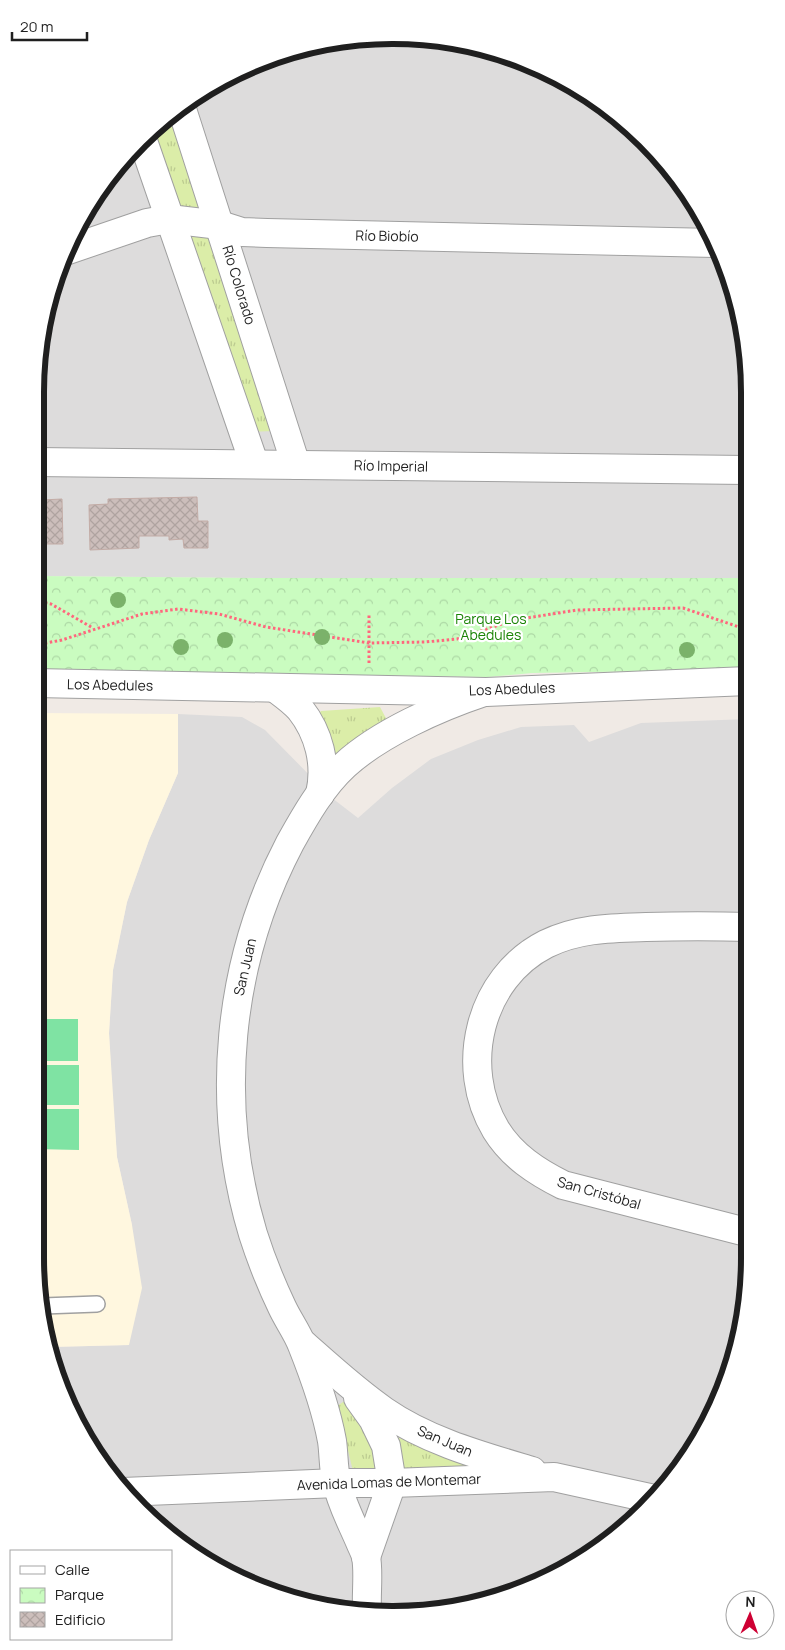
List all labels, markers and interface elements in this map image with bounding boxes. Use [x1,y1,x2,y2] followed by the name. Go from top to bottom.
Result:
[12,10,88,42] scale bar
[20,16,53,37] text: 20 m
[355,225,419,246] street label: Río Biobío
[218,243,261,327] street label: Río Colorado
[354,455,428,476] street label: Río Imperial
[455,609,527,644] park label: Parque Los Abedules
[67,674,153,695] street label: Los Abedules
[469,678,555,699] street label: Los Abedules
[229,936,260,997] street label: San Juan
[555,1172,643,1214] street label: San Cristóbal
[415,1420,476,1461] street label: San Juan
[296,1469,481,1494] street label: Avenida Lomas de Montemar
[10,1550,172,1640] legend
[55,1559,90,1580] text: Calle
[55,1584,104,1605] text: Parque
[725,1590,775,1640] north arrow
[745,1592,756,1611] text: N
[55,1609,106,1630] text: Edificio

